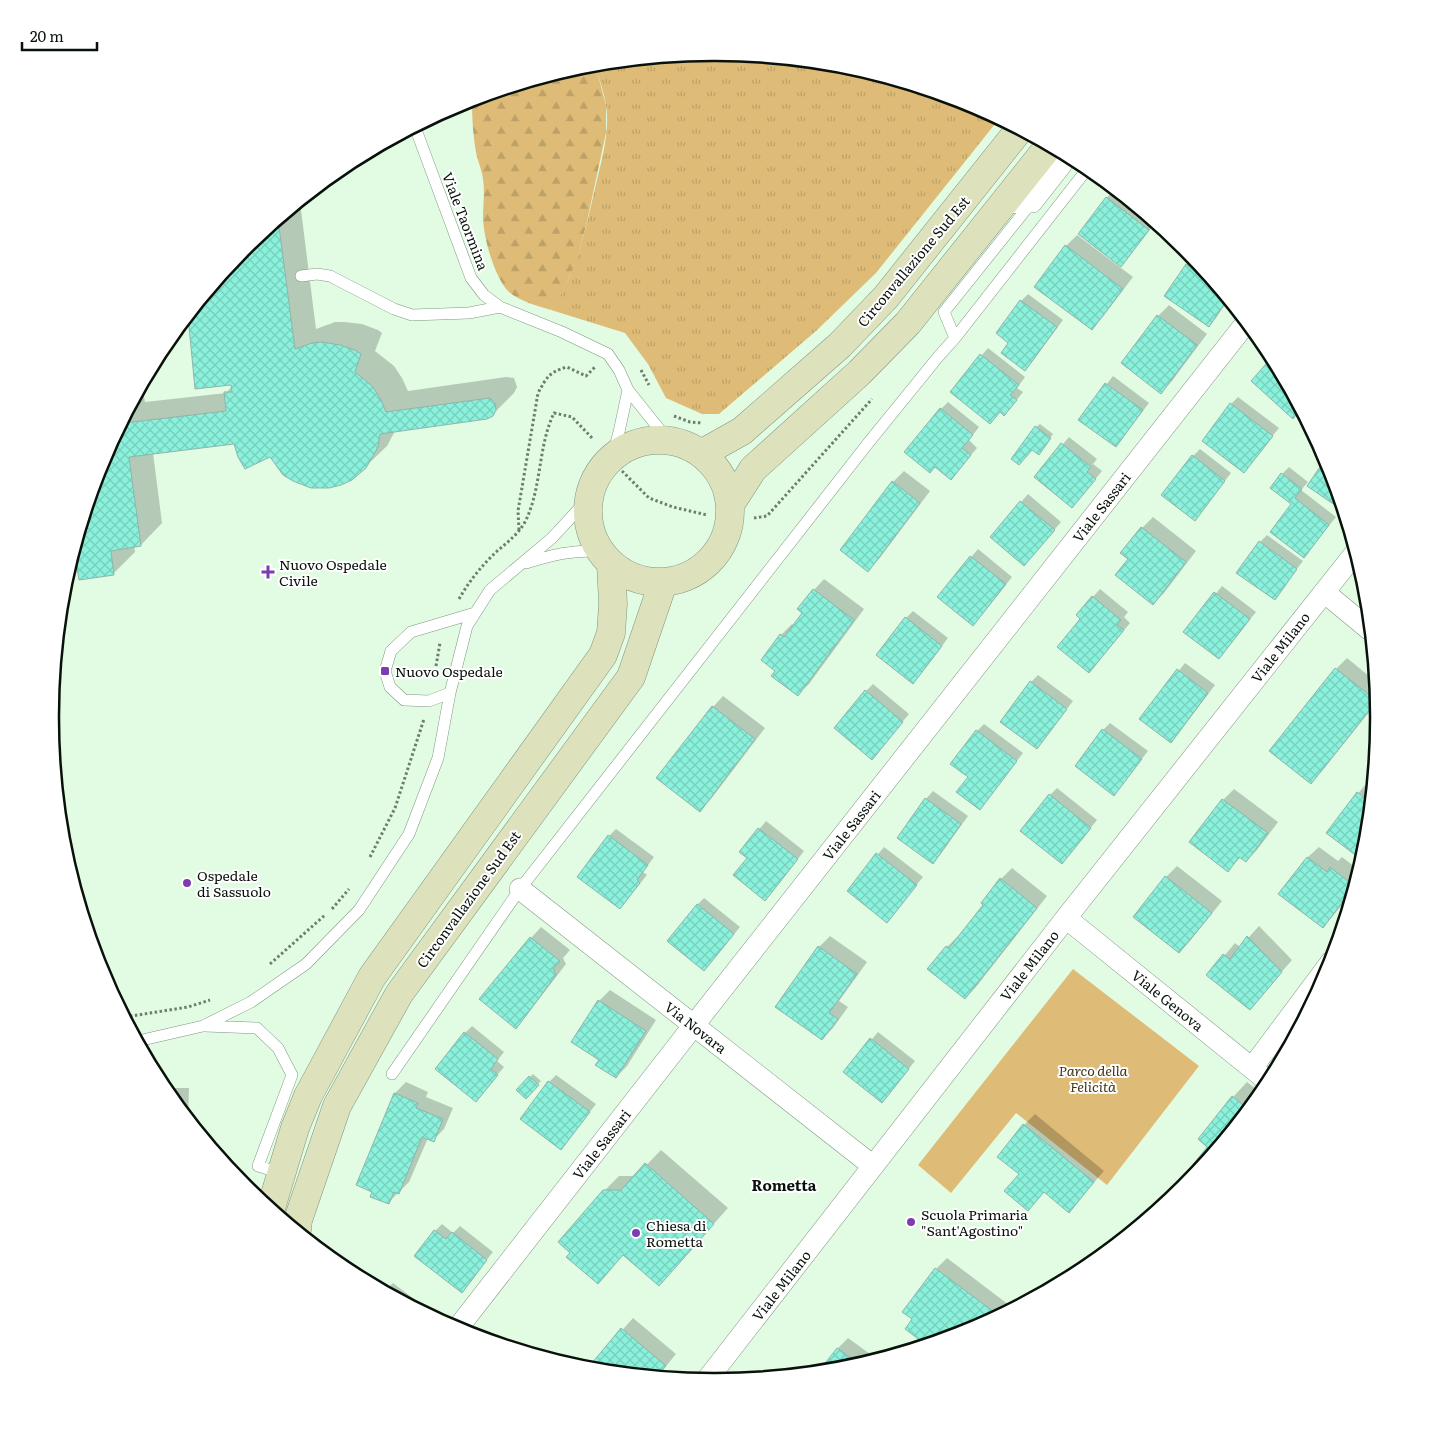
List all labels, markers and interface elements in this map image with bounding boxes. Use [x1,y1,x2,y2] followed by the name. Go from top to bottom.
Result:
[22,20,98,52] scale bar
[30,24,64,47] text: 20 m
[438,169,494,273] street label: Viale Taormina
[852,191,974,331] street label: Circonvallazione Sud Est
[1067,468,1135,546] street label: Viale Sassari
[279,554,387,590] place label: Nuovo Ospedale Civile
[261,565,275,579] marker: Nuovo Ospedale Civile
[1246,607,1314,687] street label: Viale Milano
[395,661,503,681] place label: Nuovo Ospedale
[379,665,391,677] marker: Nuovo Ospedale
[817,786,885,864] street label: Viale Sassari
[411,826,525,972] street label: Circonvallazione Sud Est
[197,865,271,901] place label: Ospedale di Sassuolo
[181,877,193,889] marker: Ospedale di Sassuolo
[995,925,1063,1005] street label: Viale Milano
[1128,965,1209,1036] street label: Viale Genova
[661,996,732,1058] street label: Via Novara
[1059,1060,1127,1096] park label: Parco della Felicità
[567,1105,635,1183] street label: Viale Sassari
[752,1173,817,1196] district label: Rometta
[921,1204,1028,1240] place label: Scuola Primaria "Sant'Agostino"
[646,1215,707,1251] place label: Chiesa di Rometta
[905,1216,917,1228] marker: Scuola Primaria "Sant'Agostino"
[630,1227,642,1239] marker: Chiesa di Rometta
[747,1245,815,1325] street label: Viale Milano

